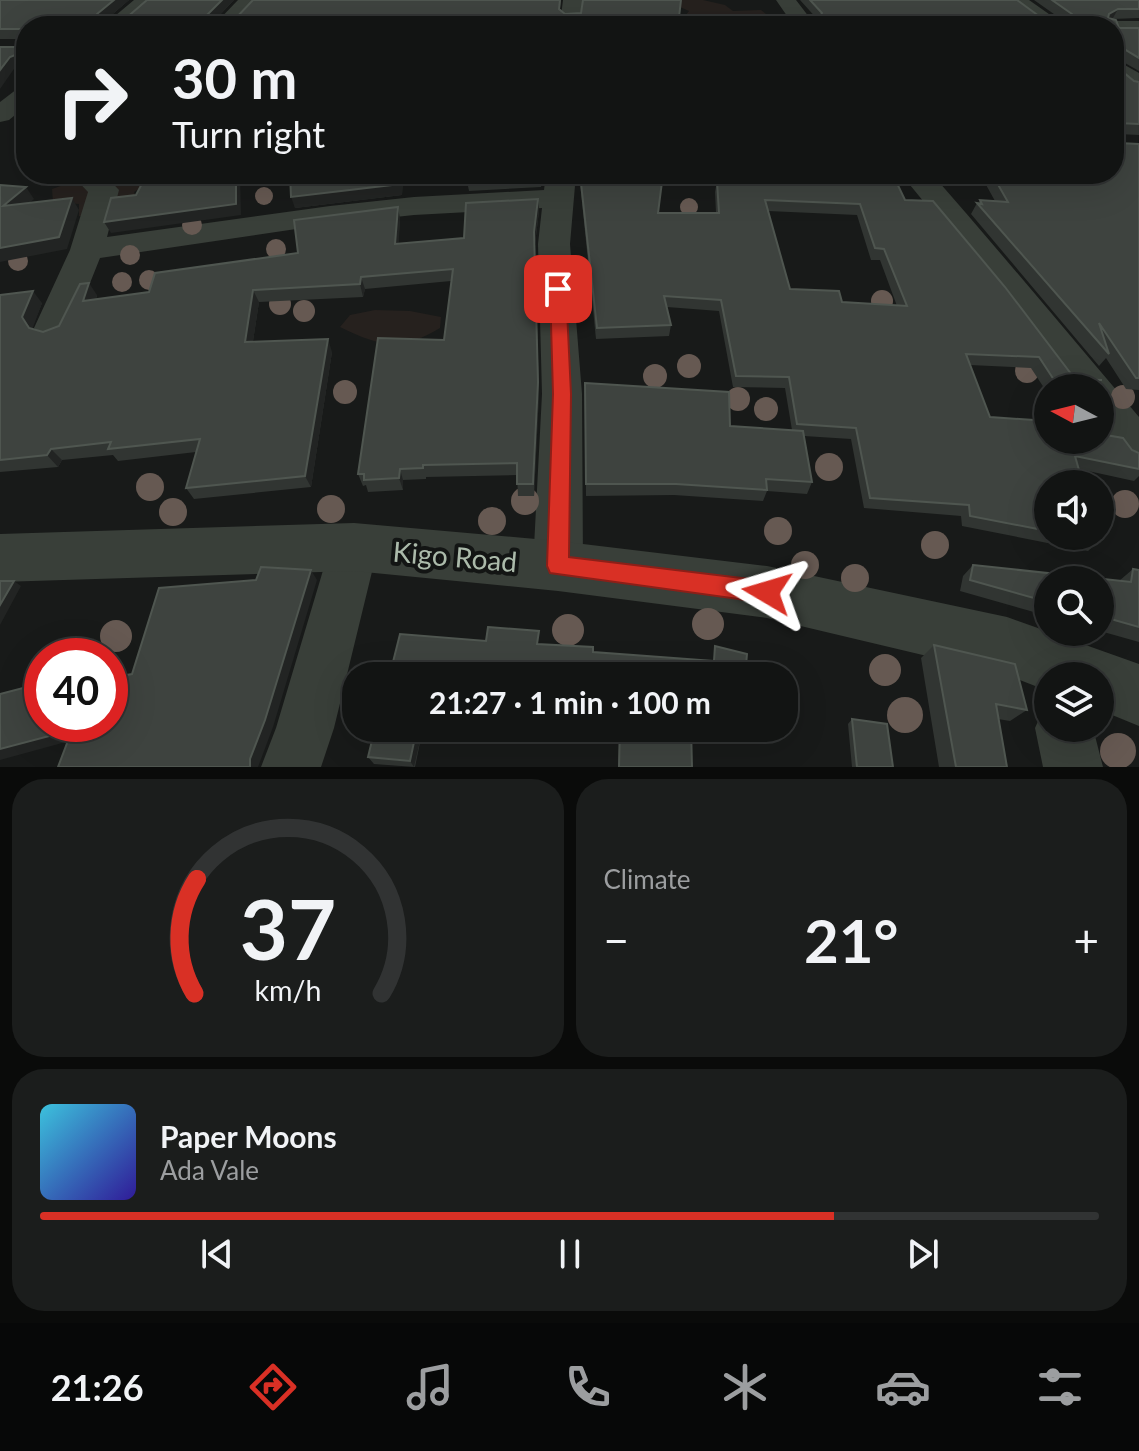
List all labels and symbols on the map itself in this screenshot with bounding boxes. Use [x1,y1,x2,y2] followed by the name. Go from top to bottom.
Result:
[524,255,592,323] pin
[1034,374,1114,454] north arrow
[391,534,519,578] street label: Kigo Road
[725,550,809,634] position arrow
[24,638,128,742] speed limit sign: 40

